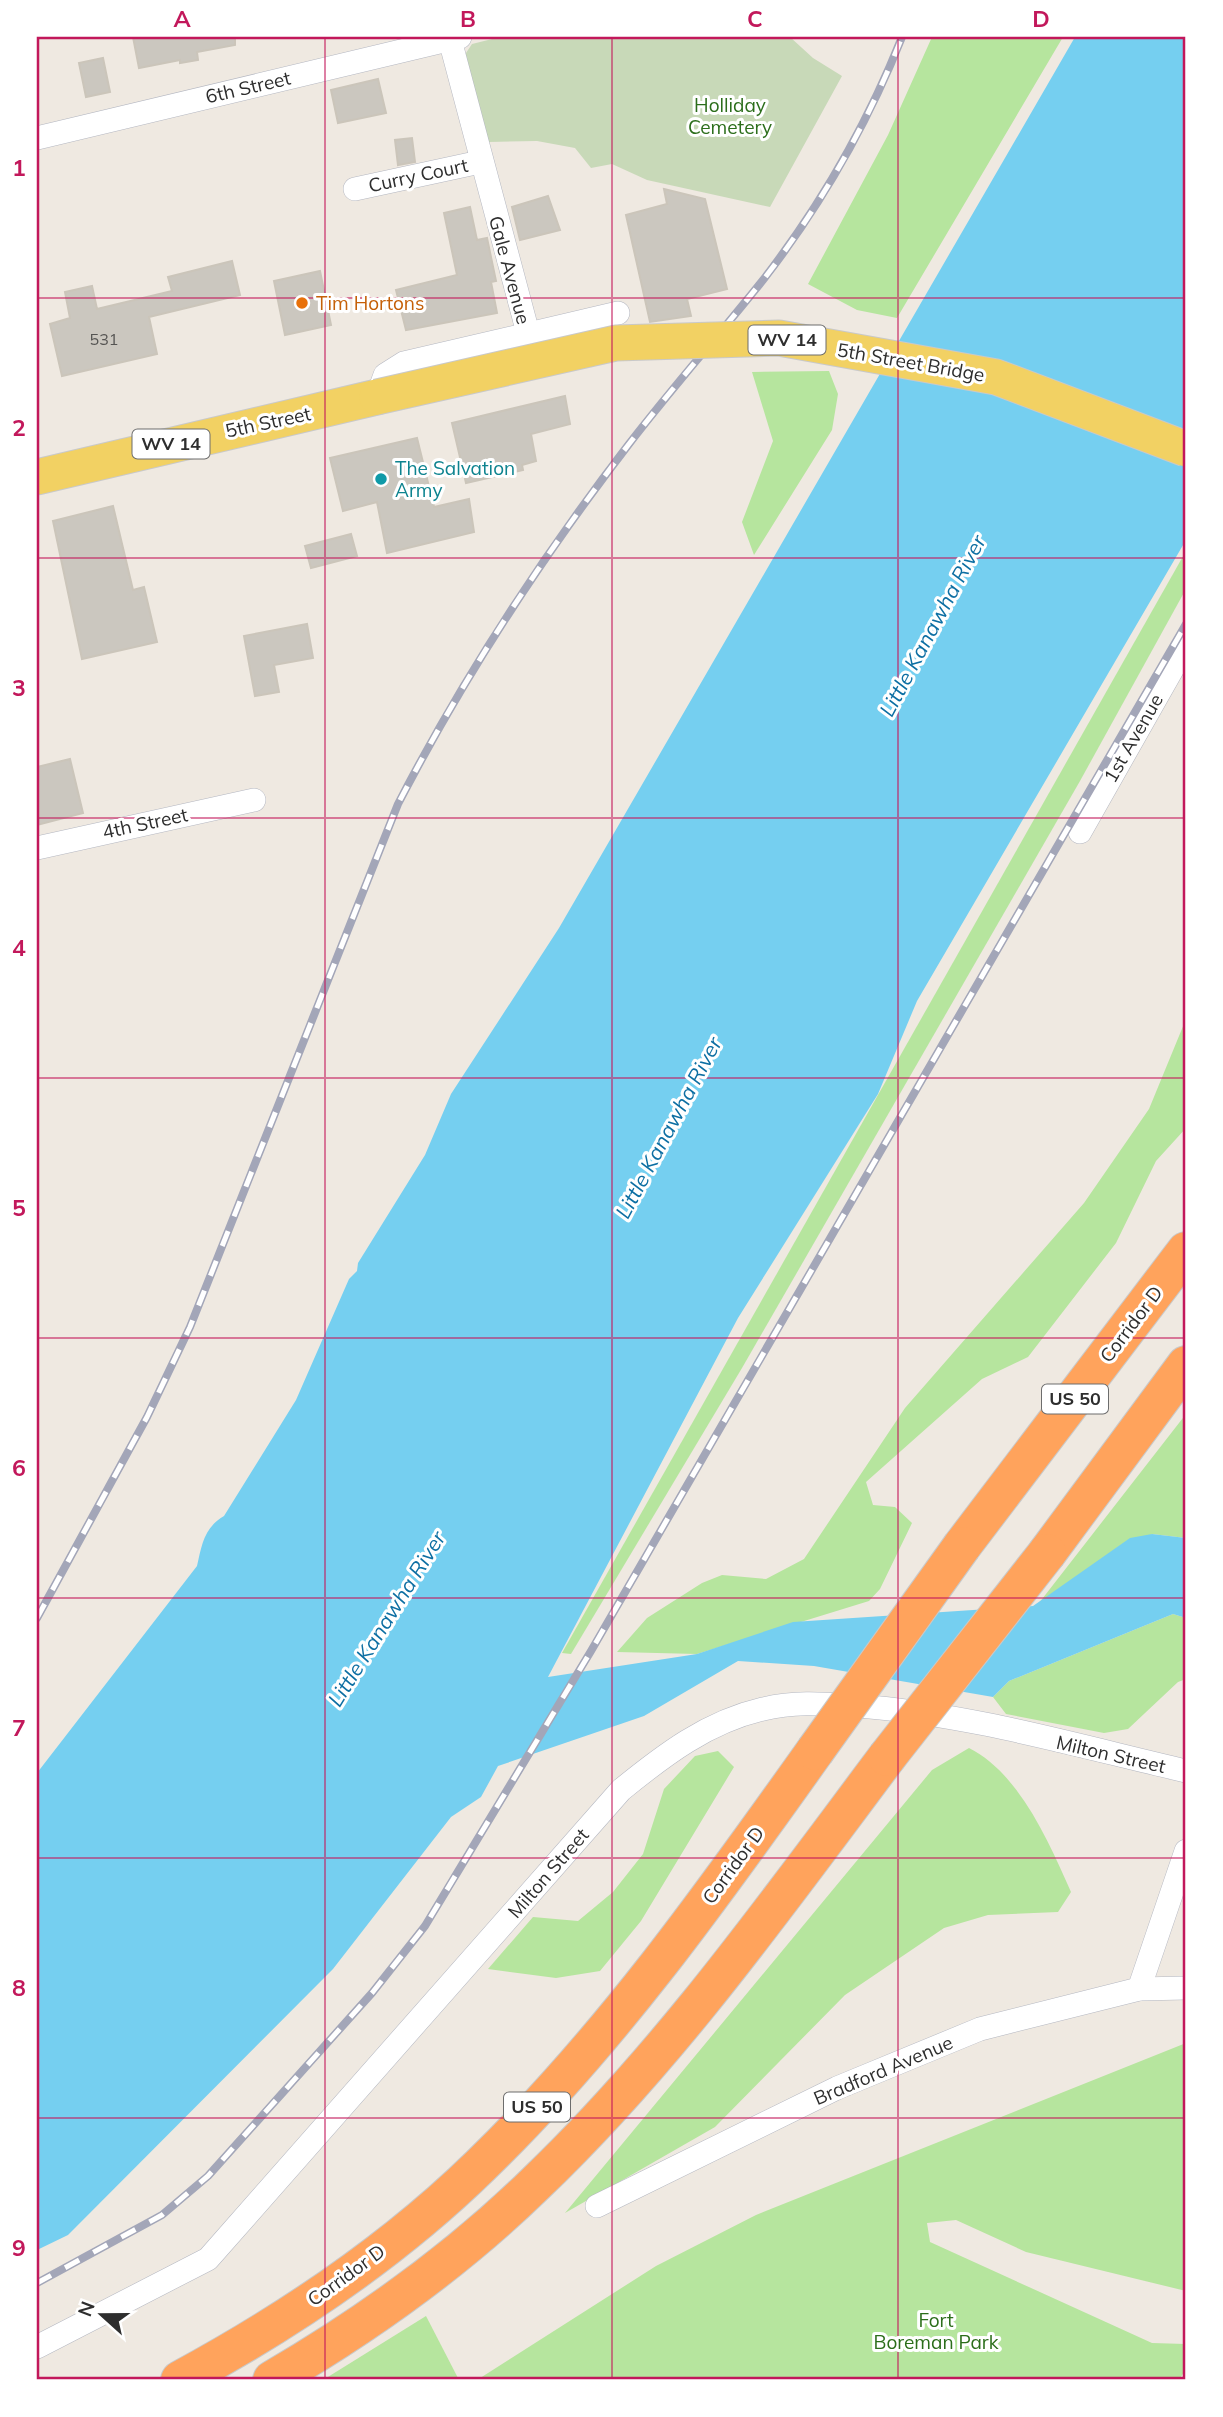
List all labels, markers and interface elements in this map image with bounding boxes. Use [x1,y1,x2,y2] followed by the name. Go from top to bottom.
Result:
[173,4,191,33] text: A
[460,4,476,33] text: B
[747,4,763,33] text: C
[1032,4,1050,33] text: D
[203,65,293,108] street label: 6th Street
[688,93,772,139] park label: Holliday Cemetery
[12,153,26,182] text: 1
[366,153,470,197] street label: Curry Court
[484,213,536,327] street label: Gale Avenue
[316,291,424,315] place label: Tim Hortons
[294,295,310,311] marker: Tim Hortons
[748,326,826,354] road number: WV 14
[90,329,118,349] house number: 531
[835,337,987,387] street label: 5th Street Bridge
[223,401,313,443] street label: 5th Street
[12,413,26,442] text: 2
[132,430,210,458] road number: WV 14
[395,456,515,502] place label: The Salvation Army
[373,471,389,487] marker: The Salvation Army
[873,529,992,721] water label: Little Kanawha River
[12,673,26,702] text: 3
[1098,689,1168,787] street label: 1st Avenue
[100,802,190,844] street label: 4th Street
[12,933,26,962] text: 4
[609,1031,728,1223] water label: Little Kanawha River
[12,1193,26,1222] text: 5
[1094,1281,1168,1367] street label: Corridor D
[1042,1384,1108,1414] road number: US 50
[12,1453,26,1482] text: 6
[322,1525,451,1711] water label: Little Kanawha River
[12,1713,26,1742] text: 7
[1054,1730,1168,1778] street label: Milton Street
[697,1822,769,1908] street label: Corridor D
[502,1823,594,1923] street label: Milton Street
[12,1973,26,2002] text: 8
[810,2030,956,2110] street label: Bradford Avenue
[504,2092,570,2122] road number: US 50
[12,2233,26,2262] text: 9
[303,2239,389,2311] street label: Corridor D
[66,2280,136,2350] north arrow
[72,2298,100,2320] text: N
[873,2308,999,2354] park label: Fort Boreman Park

